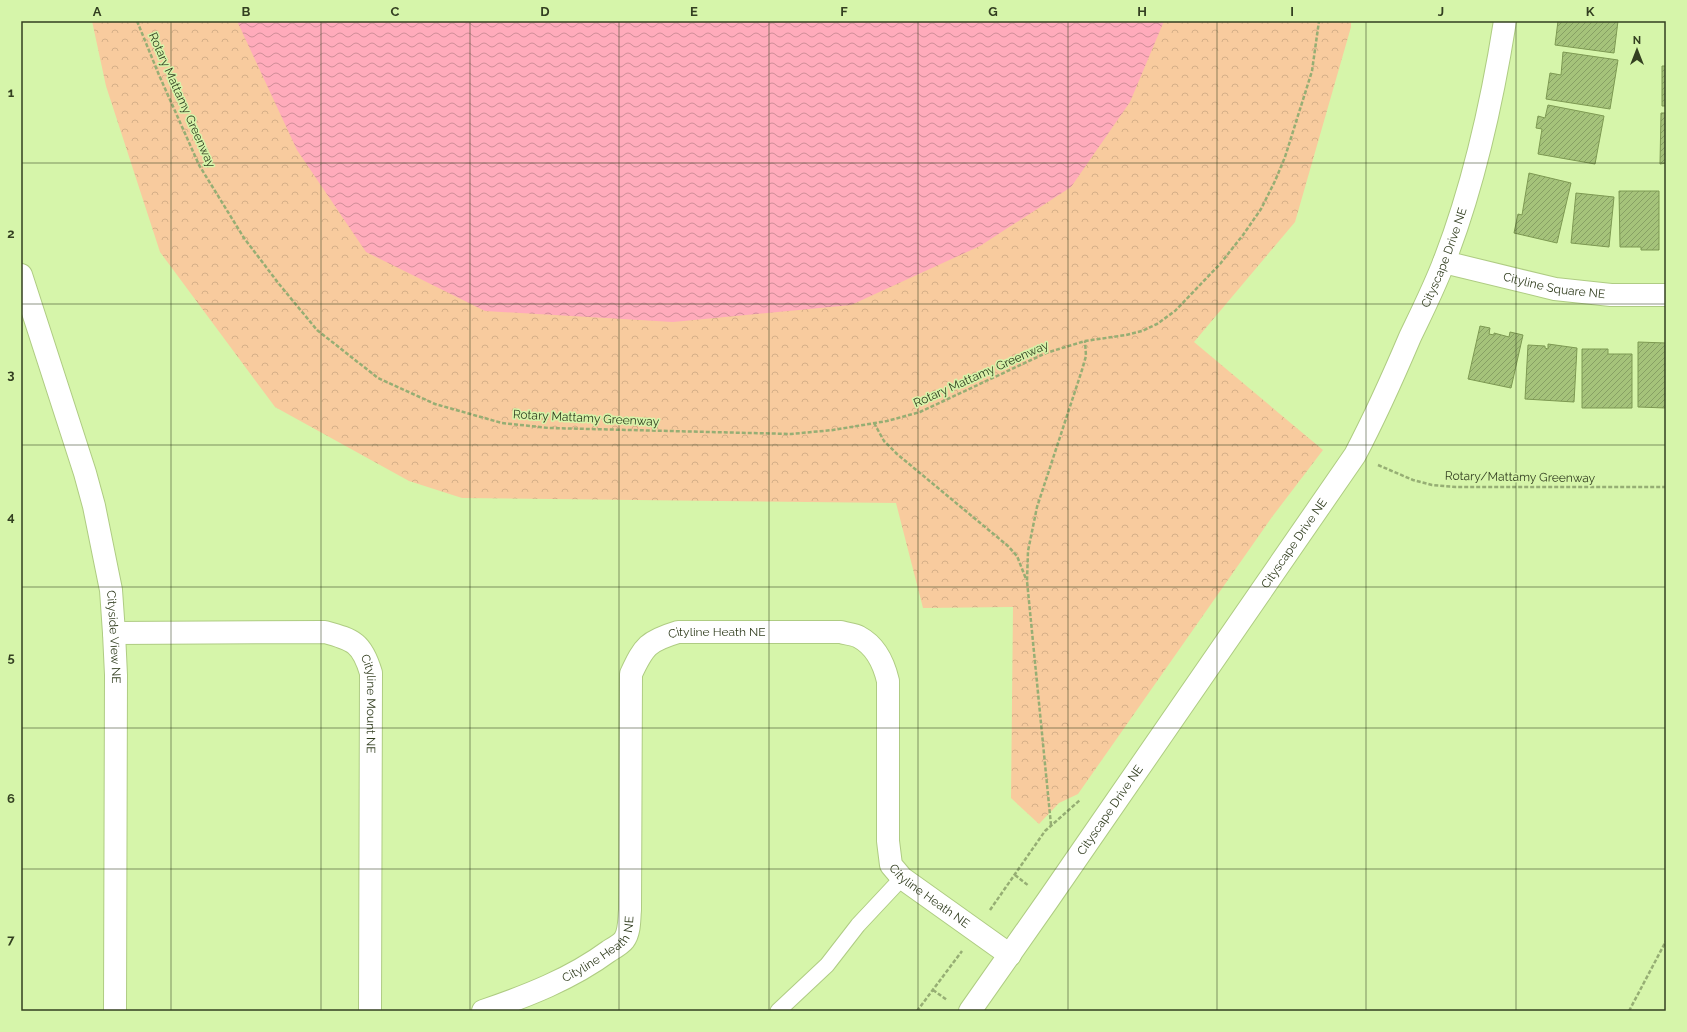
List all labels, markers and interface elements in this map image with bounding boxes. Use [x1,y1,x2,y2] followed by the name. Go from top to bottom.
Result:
[93,4,102,19] text: A
[242,4,251,19] text: B
[391,4,400,19] text: C
[540,4,550,19] text: D
[690,4,698,19] text: E
[840,4,848,19] text: F
[988,4,998,19] text: G
[1137,4,1147,19] text: H
[1290,4,1294,19] text: I
[1438,4,1444,19] text: J
[1586,4,1595,19] text: K
[146,30,218,170] street label: Rotary Mattamy Greenway
[1617,30,1657,70] north arrow
[1633,34,1641,47] text: N
[8,85,15,100] text: 1
[1418,206,1470,310] street label: Cityscape Drive NE
[7,226,15,241] text: 2
[1502,270,1606,301] street label: Cityline Square NE
[911,338,1051,410] street label: Rotary Mattamy Greenway
[7,367,15,382] text: 3
[513,407,660,429] street label: Rotary Mattamy Greenway
[1445,469,1596,485] street label: Rotary/Mattamy Greenway
[1258,496,1330,591] street label: Cityscape Drive NE
[7,509,15,524] text: 4
[104,590,123,684] street label: Cityside View NE
[666,625,766,642] street label: Cityline Heath NE
[7,650,15,665] text: 5
[358,652,378,754] street label: Cityline Mount NE
[1074,762,1146,858] street label: Cityscape Drive NE
[7,791,15,806] text: 6
[886,861,972,931] street label: Cityline Heath NE
[560,916,637,985] street label: Cityline Heath NE
[7,932,15,947] text: 7

